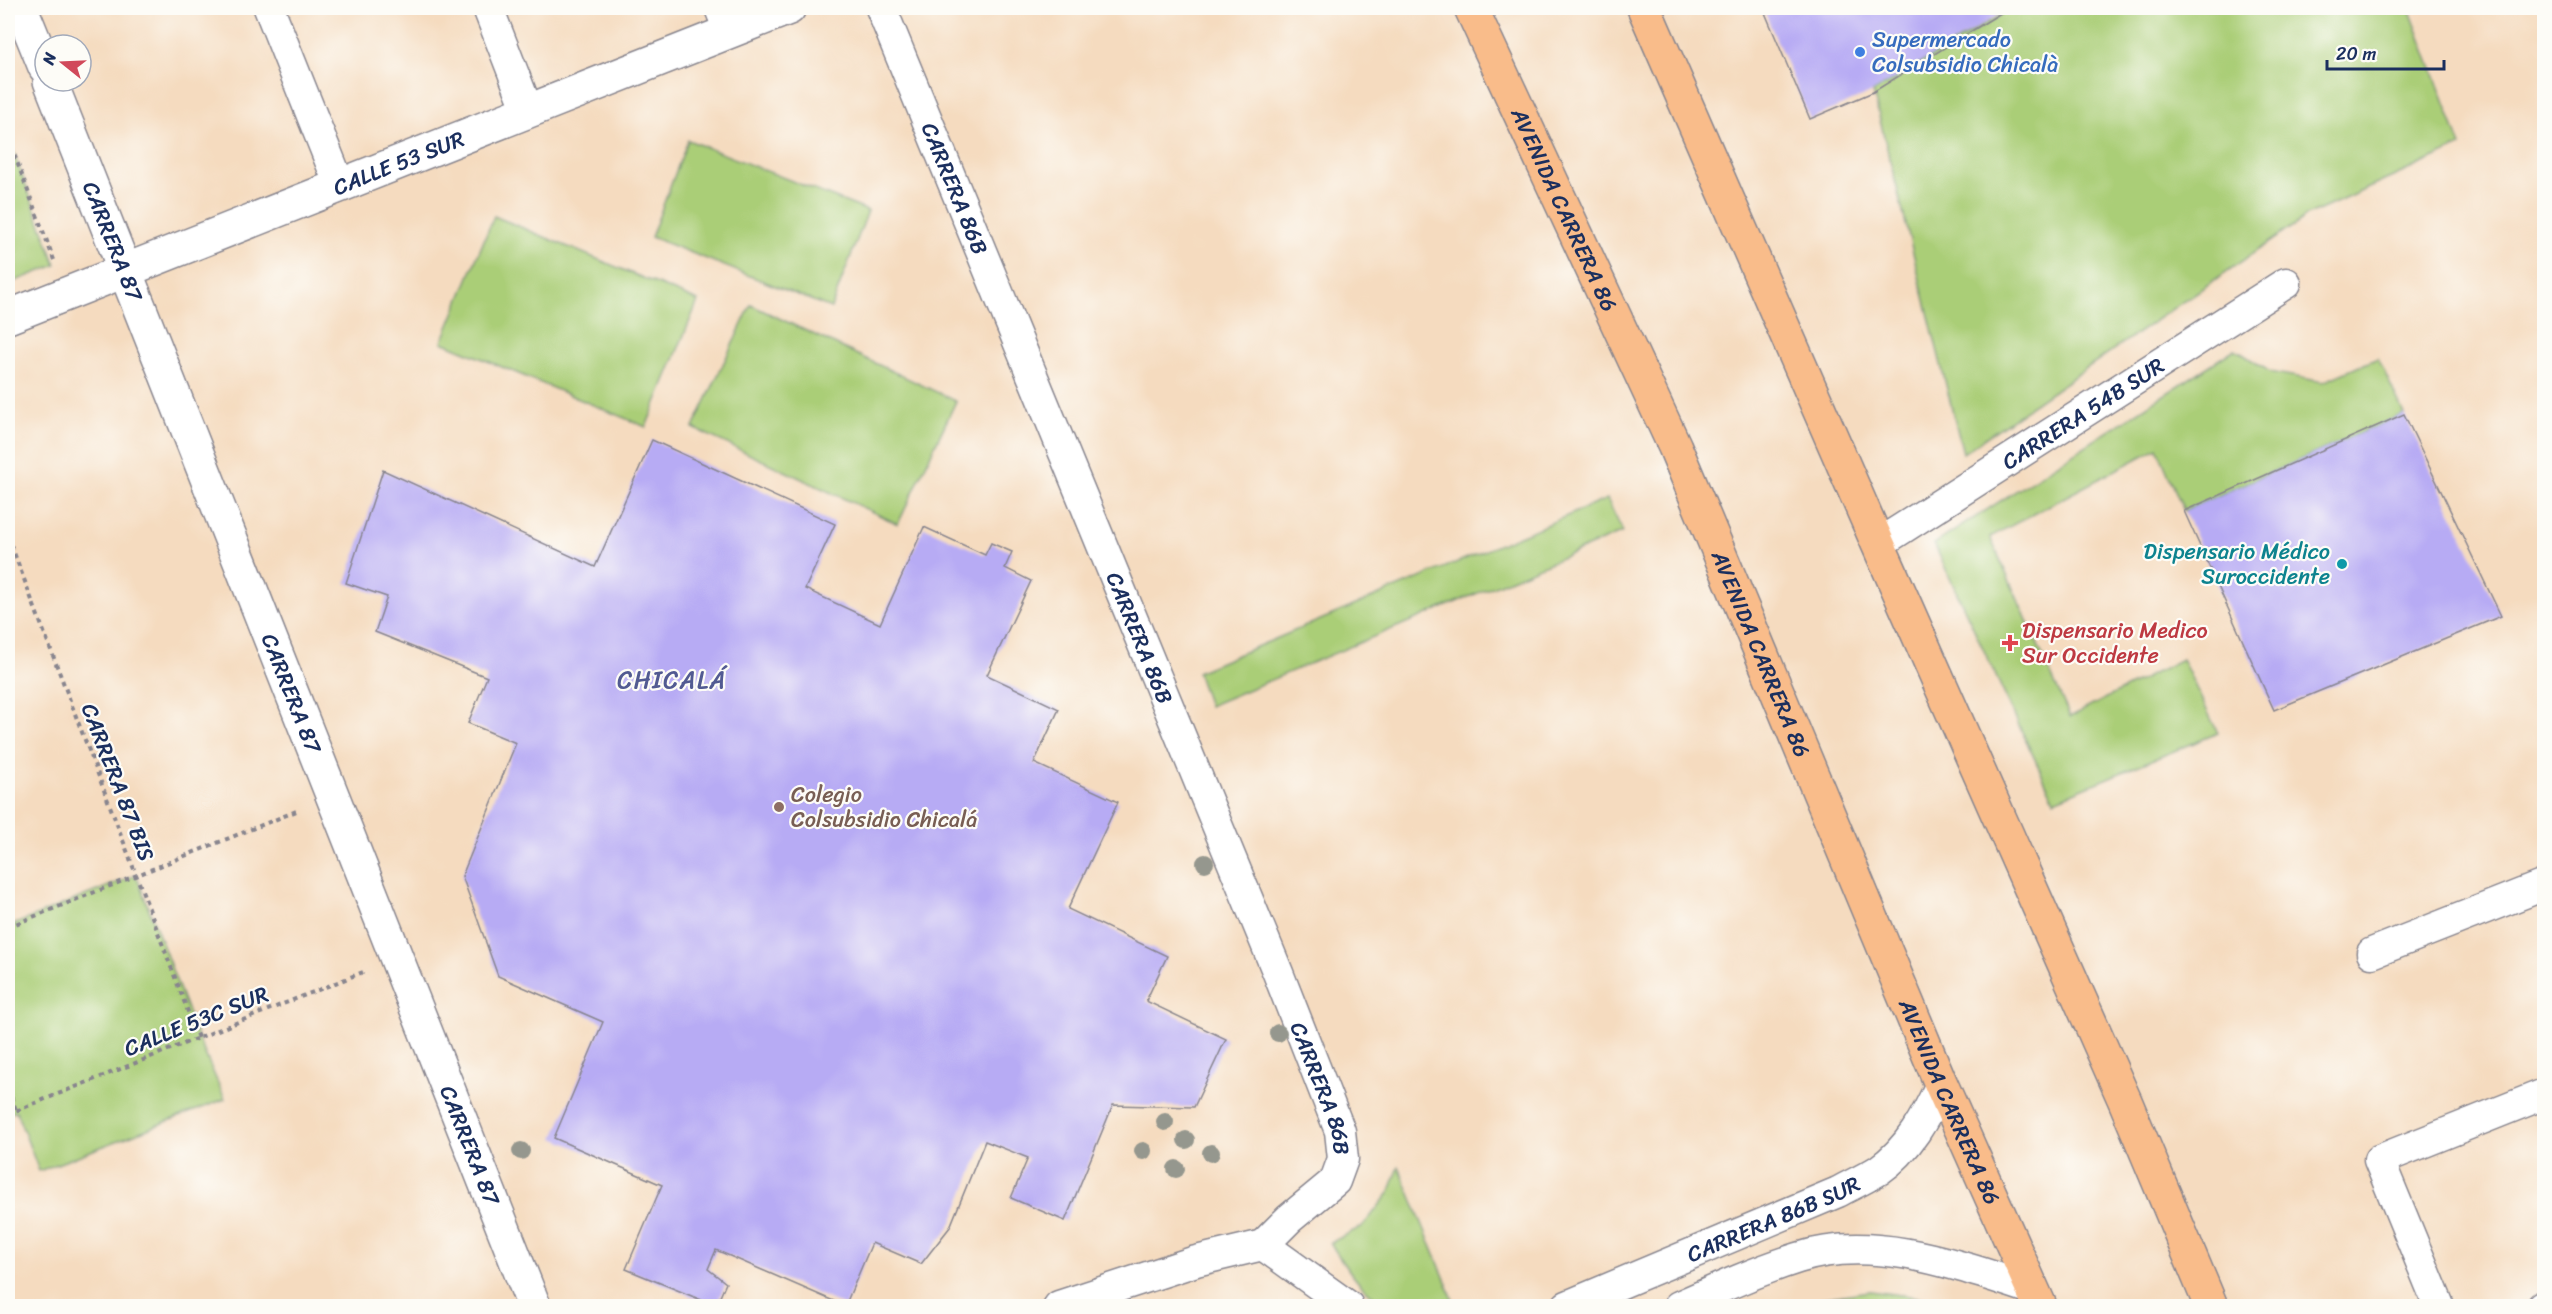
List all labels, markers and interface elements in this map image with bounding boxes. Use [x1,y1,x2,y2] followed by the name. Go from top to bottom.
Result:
[1872,20,2058,84] place label: Supermercado Colsubsidio Chicalà
[33,33,93,93] north arrow
[2327,33,2444,71] scale bar
[2336,38,2376,70] text: 20 m
[1853,45,1867,59] marker: Supermercado Colsubsidio Chicalà
[33,48,65,69] text: N
[1500,100,1629,318] street label: AVENIDA CARRERA 86
[910,116,1000,261] street label: CARRERA 86B
[327,119,470,206] street label: CALLE 53 SUR
[72,175,155,308] street label: CARRERA 87
[1993,346,2172,480] street label: CARRERA 54B SUR
[2144,532,2330,596] place label: Dispensario Médico Suroccidente
[1700,543,1822,763] street label: AVENIDA CARRERA 86
[2335,557,2349,571] marker: Dispensario Médico Suroccidente
[1095,566,1185,710] street label: CARRERA 86B
[2022,611,2208,675] place label: Dispensario Medico Sur Occidente
[250,627,334,760] street label: CARRERA 87
[2003,636,2017,650] marker: Dispensario Medico Sur Occidente
[617,659,729,701] district label: CHICALÁ
[70,697,166,867] street label: CARRERA 87 BIS
[791,775,977,839] place label: Colegio Colsubsidio Chicalá
[772,800,786,814] marker: Colegio Colsubsidio Chicalá
[118,974,274,1068] street label: CALLE 53C SUR
[1888,992,2012,1211] street label: AVENIDA CARRERA 86
[1279,1016,1362,1157] street label: CARRERA 86B
[429,1079,512,1212] street label: CARRERA 87
[1680,1164,1867,1273] street label: CARRERA 86B SUR

